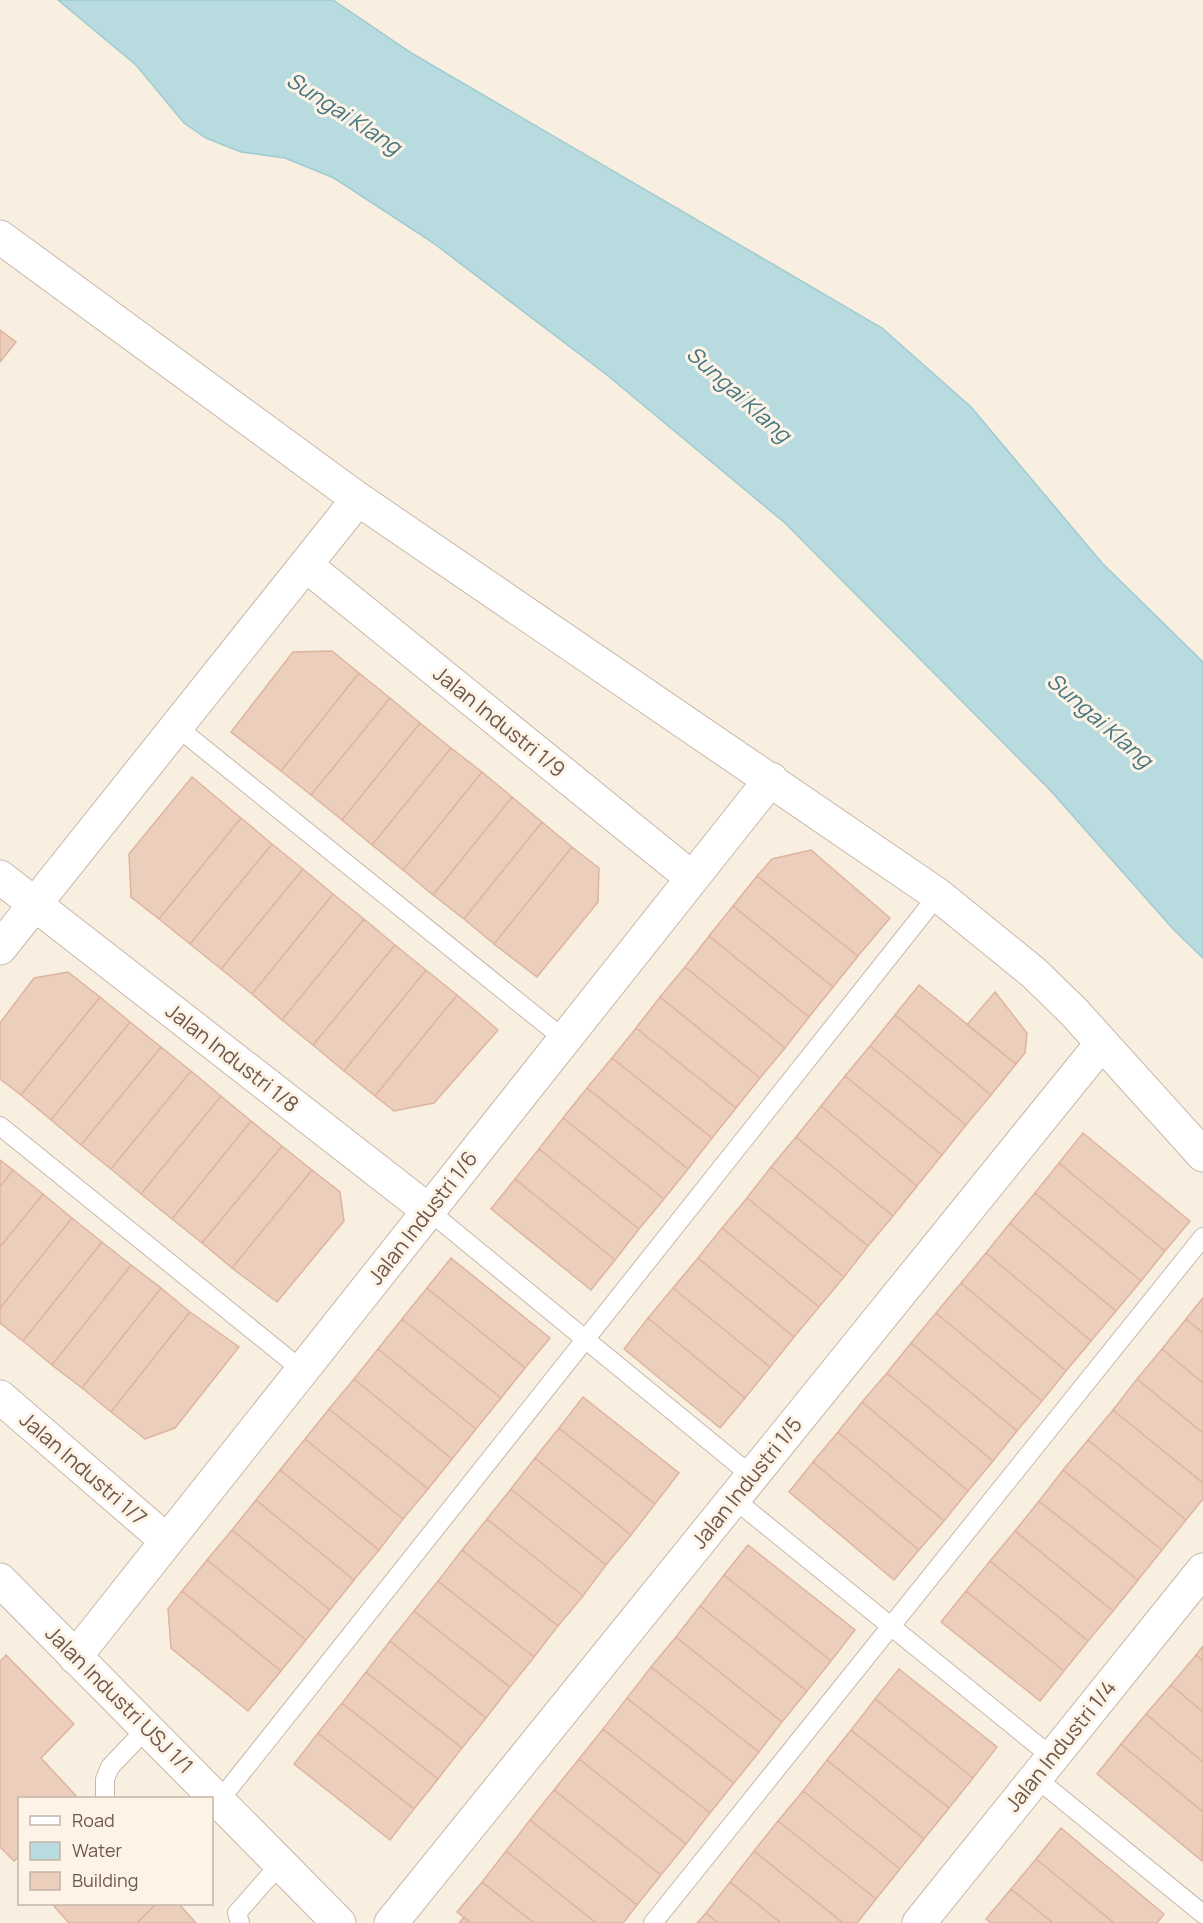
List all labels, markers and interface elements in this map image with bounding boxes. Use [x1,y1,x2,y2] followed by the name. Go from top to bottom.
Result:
[281,65,409,162] water label: Sungai Klang
[680,339,799,450] water label: Sungai Klang
[428,659,572,783] street label: Jalan Industri 1/9
[1041,666,1161,776] water label: Sungai Klang
[160,996,305,1118] street label: Jalan Industri 1/8
[361,1145,483,1290] street label: Jalan Industri 1/6
[14,1405,153,1531] street label: Jalan Industri 1/7
[685,1411,808,1554] street label: Jalan Industri 1/5
[40,1619,200,1779] street label: Jalan Industri USJ 1/1
[998,1674,1122,1817] street label: Jalan Industri 1/4
[18,1797,213,1905] legend
[72,1808,115,1832] text: Road
[72,1838,122,1862] text: Water
[72,1868,138,1892] text: Building

